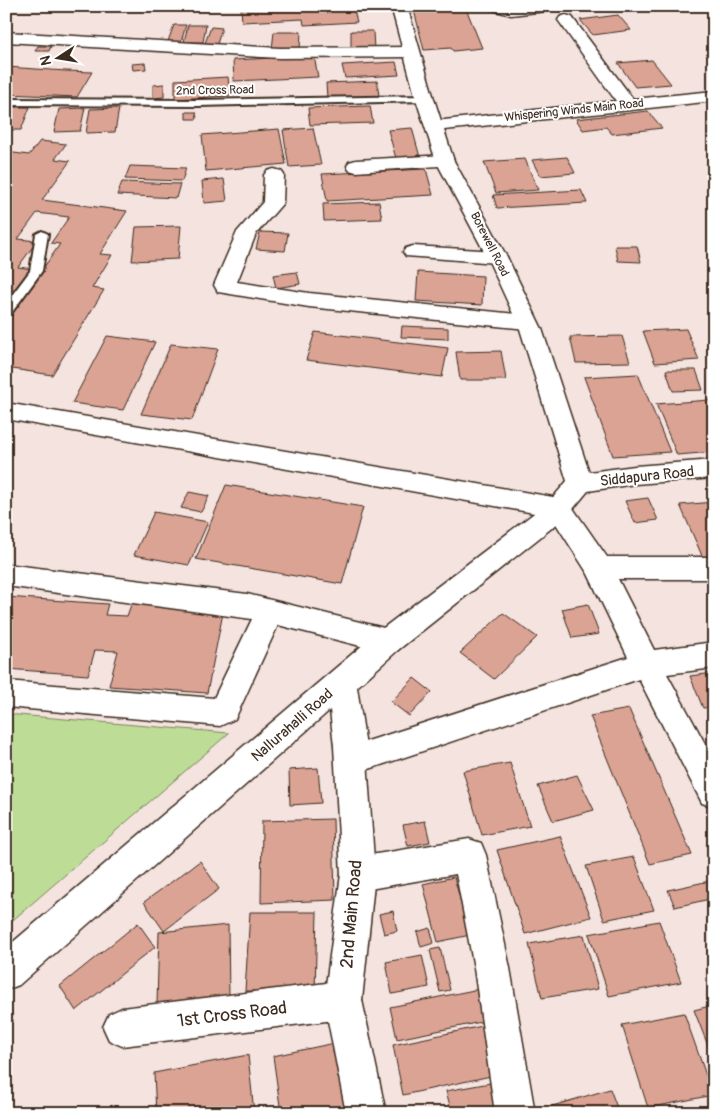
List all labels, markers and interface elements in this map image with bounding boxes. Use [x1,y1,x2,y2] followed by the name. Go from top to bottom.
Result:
[32,32,82,82] north arrow
[36,54,55,67] text: N
[176,82,254,99] street label: 2nd Cross Road
[504,96,645,125] street label: Whispering Winds Main Road
[467,209,512,279] street label: Borewell Road
[599,462,695,491] street label: Siddapura Road
[247,685,337,766] street label: Nallurahalli Road
[335,859,368,969] street label: 2nd Main Road
[176,996,288,1033] street label: 1st Cross Road

